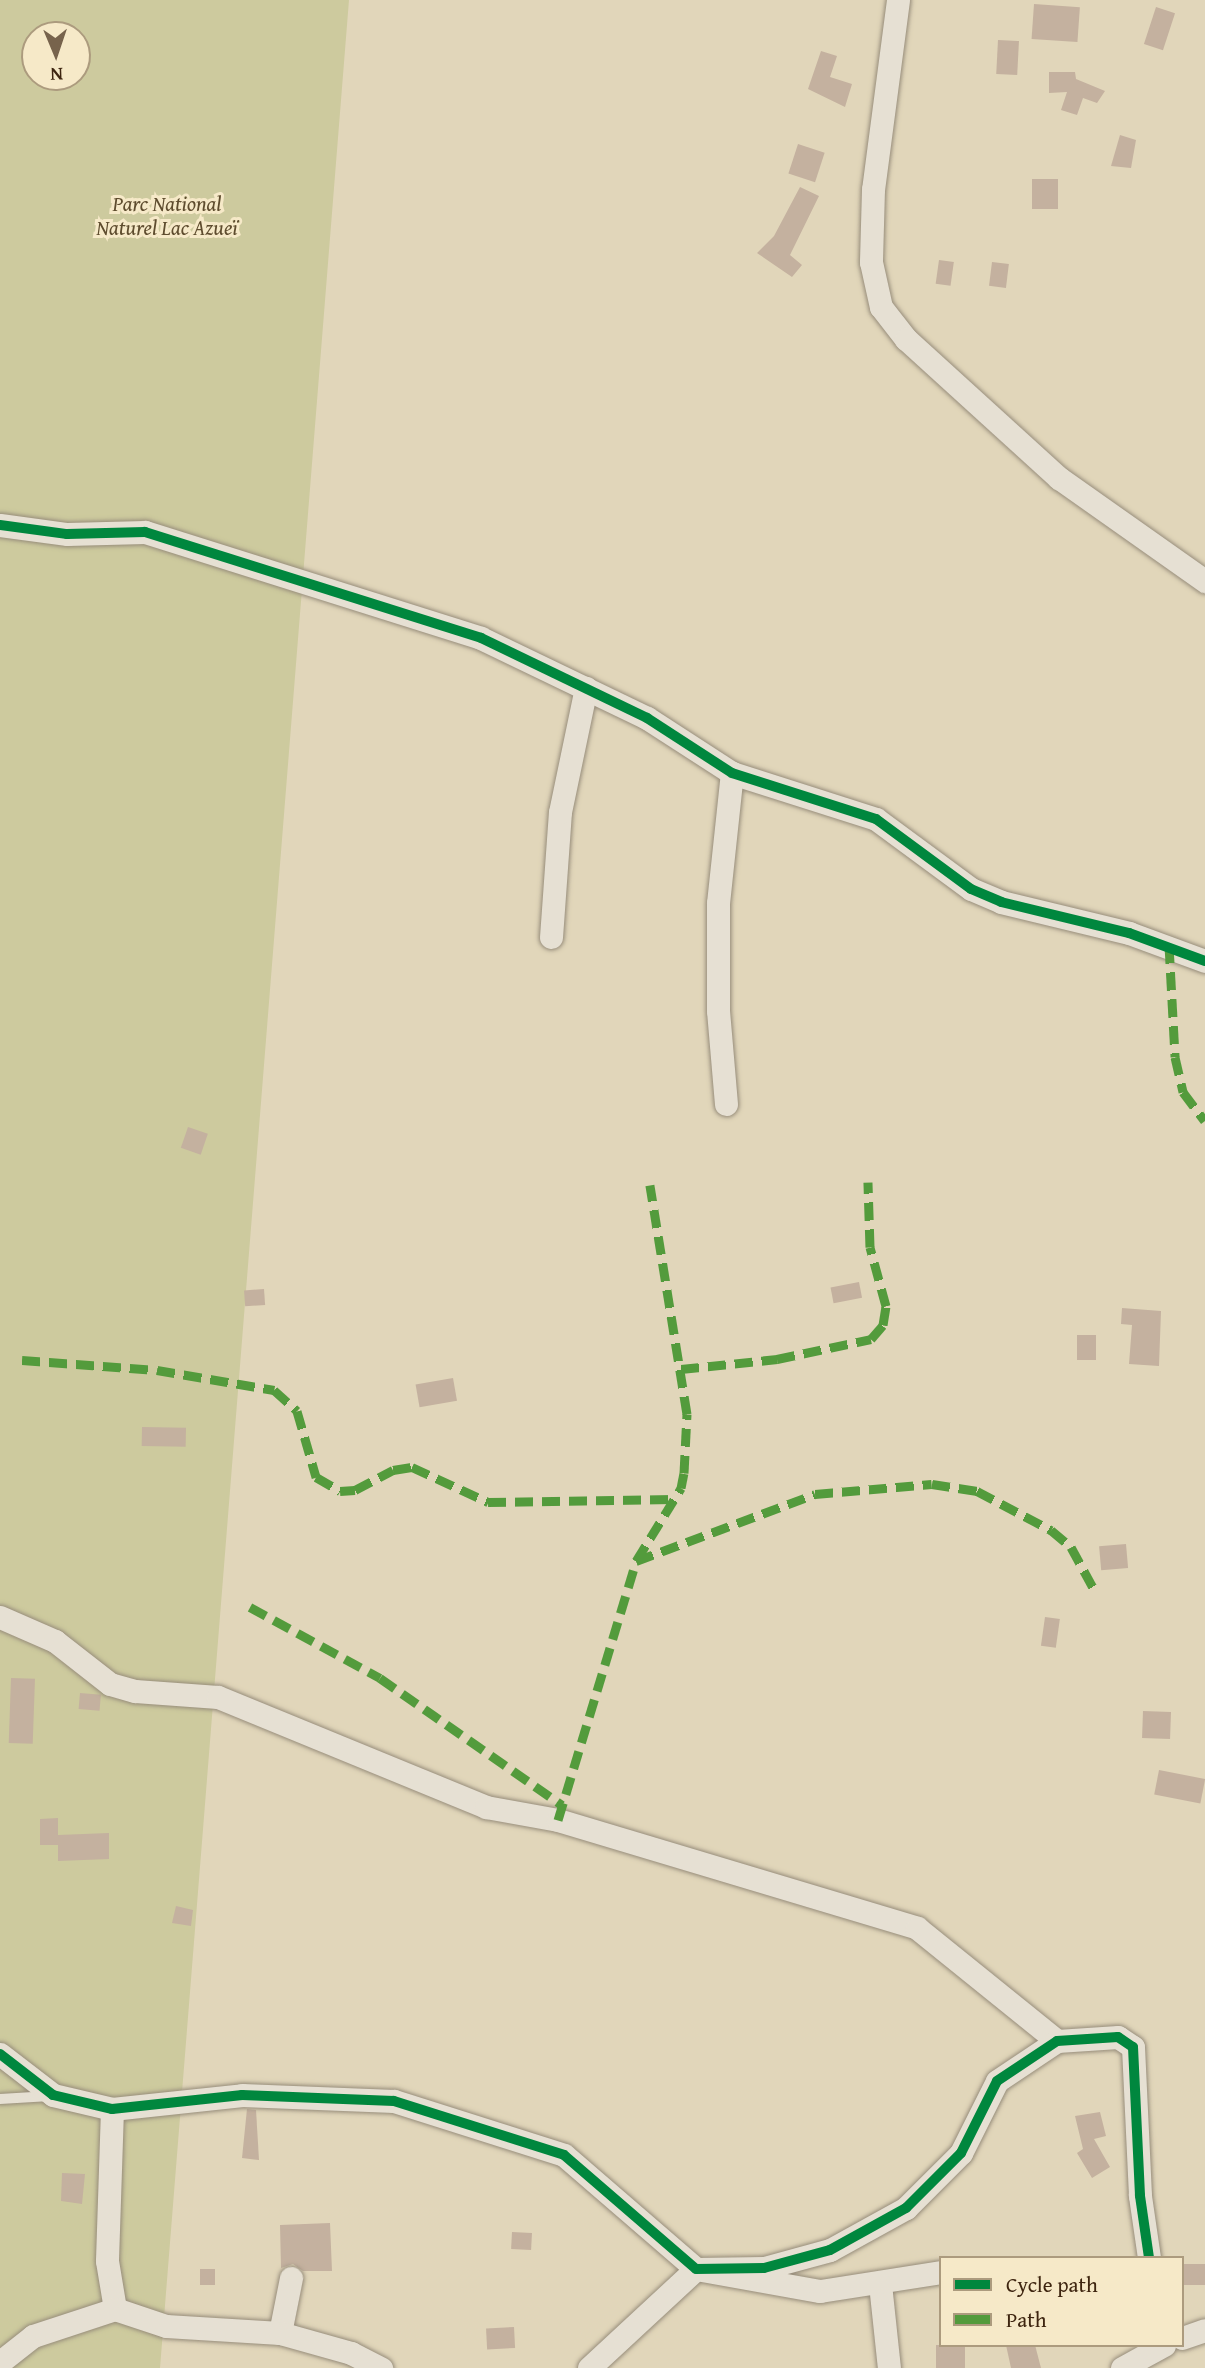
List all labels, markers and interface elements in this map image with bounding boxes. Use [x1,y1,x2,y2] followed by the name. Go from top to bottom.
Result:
[21,21,91,91] north arrow
[50,61,64,89] text: N
[96,191,238,241] park label: Parc National Naturel Lac Azueï
[939,2256,1184,2347] legend
[1006,2269,1098,2300] text: Cycle path
[1006,2304,1046,2335] text: Path

